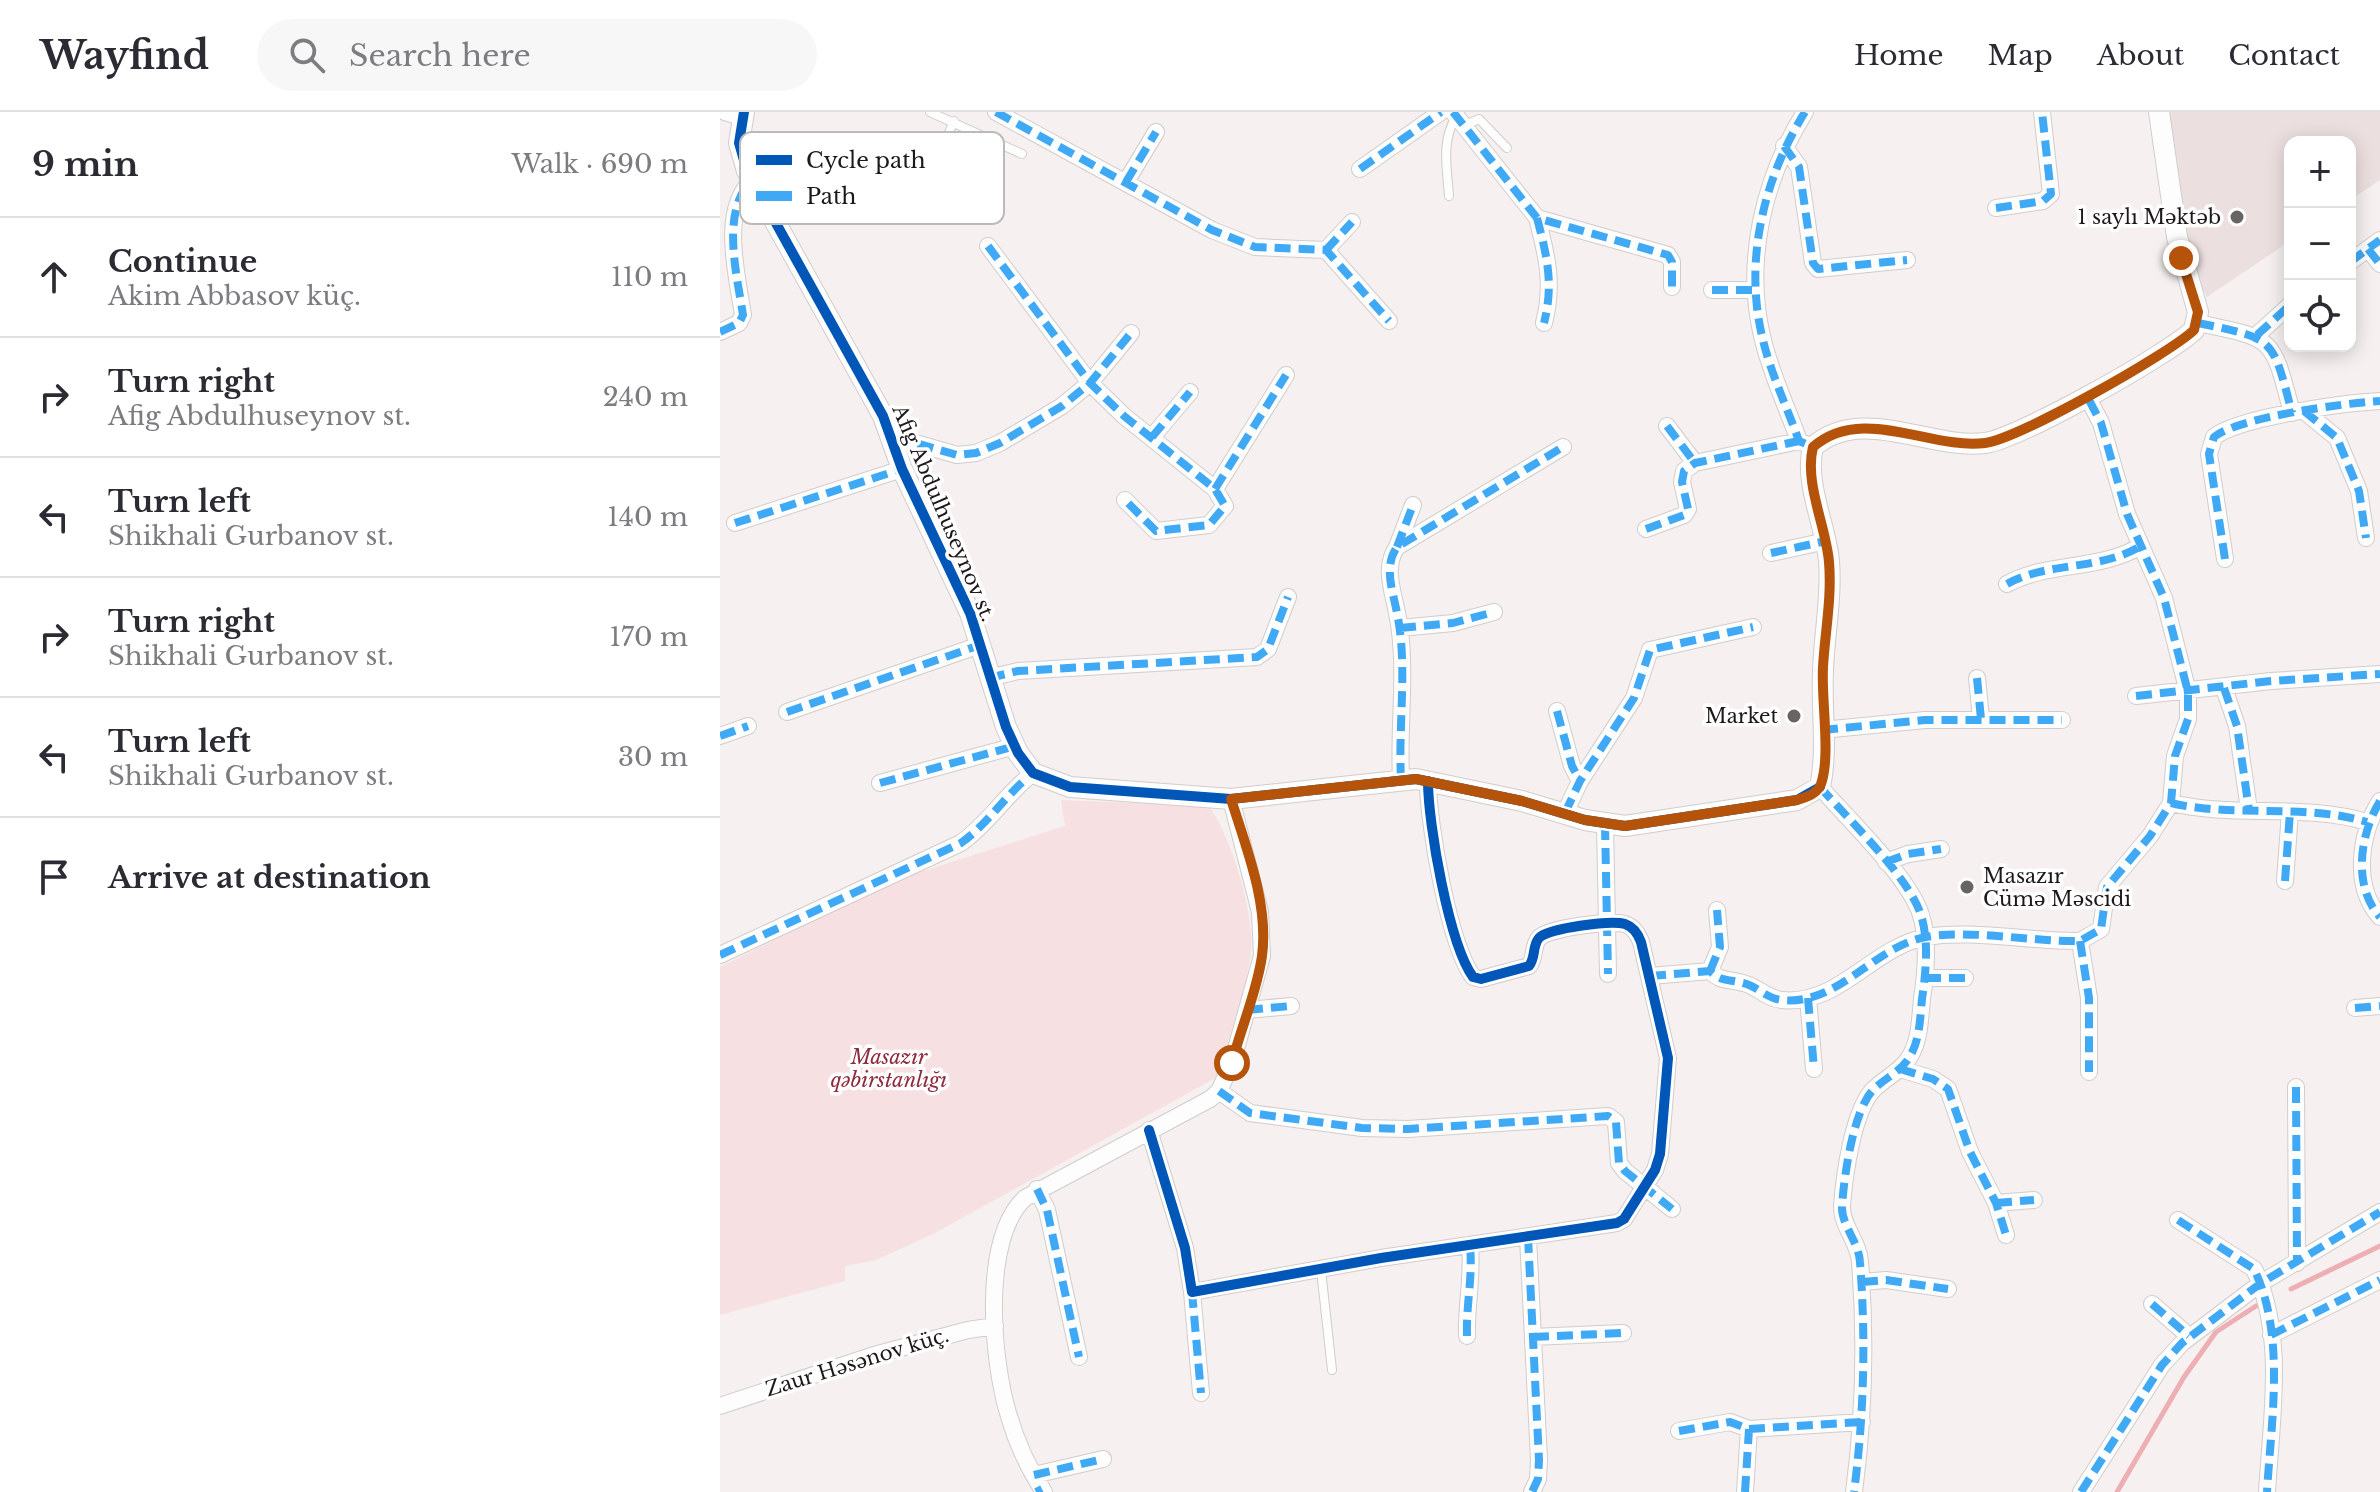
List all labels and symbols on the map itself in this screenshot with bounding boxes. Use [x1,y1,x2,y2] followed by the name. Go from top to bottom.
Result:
[740,132,1004,224] legend
[806,147,926,174] text: Cycle path
[806,183,857,210] text: Path
[2077,205,2221,229] place label: 1 saylı Məktəb
[2228,208,2246,226] marker: 1 saylı Məktəb
[2163,240,2199,276] route end
[887,400,1001,625] street label: Afig Abdulhuseynov st.
[1705,704,1778,728] place label: Market
[1785,707,1803,725] marker: Market
[1983,864,2131,911] place label: Masazır Cümə Məscidi
[1958,878,1976,896] marker: Masazır Cümə Məscidi
[831,1045,947,1092] park label: Masazır qəbirstanlığı
[1214,1045,1250,1081] route start
[762,1323,952,1401] street label: Zaur Həsənov küç.

